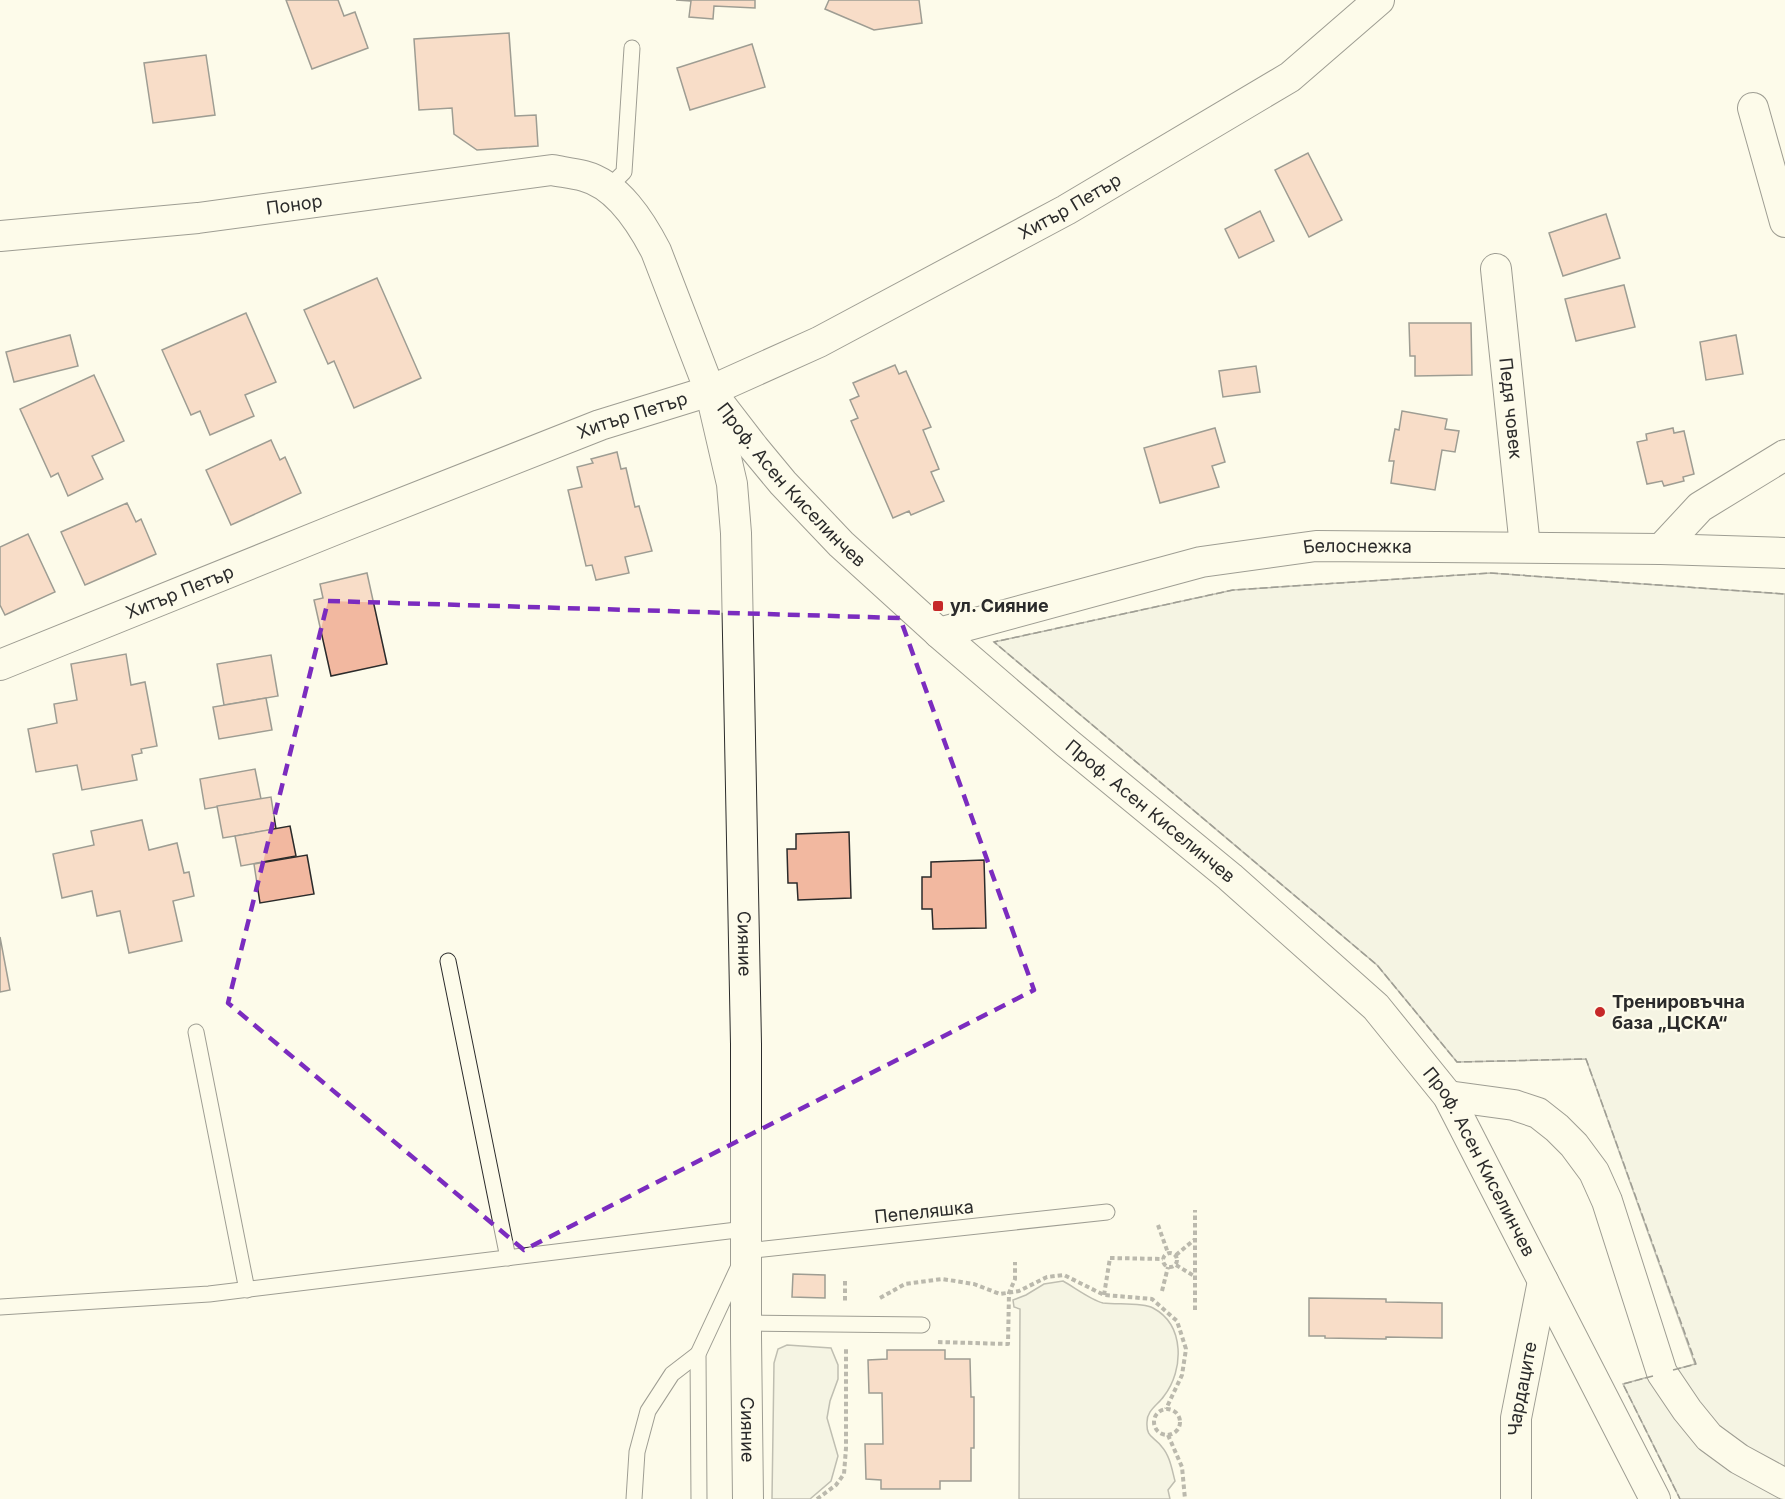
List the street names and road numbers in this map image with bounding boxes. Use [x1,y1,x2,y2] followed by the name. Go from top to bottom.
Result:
[1015,169,1125,243] street label: Хитър Петър
[265,190,324,219] street label: Понор
[1495,356,1527,460] street label: Педя човек
[574,388,690,443] street label: Хитър Петър
[713,398,870,571] street label: Проф. Асен Киселинчев
[1302,535,1412,558] street label: Белоснежка
[123,561,237,623] street label: Хитър Петър
[1061,735,1239,887] street label: Проф. Асен Киселинчев
[733,911,756,977] street label: Сияние
[1419,1063,1540,1260] street label: Проф. Асен Киселинчев
[873,1196,975,1227] street label: Пепеляшка
[1504,1340,1541,1436] street label: Чардаците
[737,1397,759,1462] street label: Сияние

